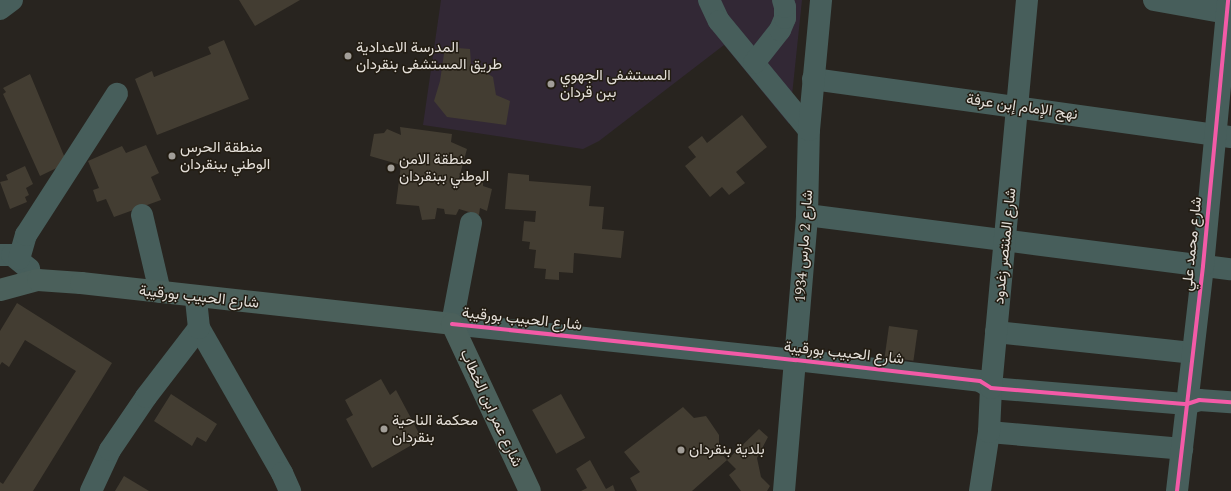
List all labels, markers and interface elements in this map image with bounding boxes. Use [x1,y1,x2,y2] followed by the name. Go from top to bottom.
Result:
[356,38,502,73] place label: المدرسة الاعدادية طريق المستشفى بنقردان
[343,51,353,61] marker: المدرسة الاعدادية طريق المستشفى بنقردان
[560,66,671,101] place label: المستشفى الجهوي ببن قردان
[545,78,557,90] marker: المستشفى الجهوي ببن قردان
[965,90,1079,124] street label: نهج الإمام إبن عرفة
[180,138,270,173] place label: منطقة الحرس الوطني ببنقردان
[399,150,489,185] place label: منطقة الامن الوطني ببنقردان
[167,151,177,161] marker: منطقة الحرس الوطني ببنقردان
[386,163,396,173] marker: منطقة الامن الوطني ببنقردان
[990,187,1020,305] street label: شارع المنتصر زغدود
[791,189,817,303] street label: شارع 2 مارس 1934
[1178,196,1206,292] street label: شارع محمد علي
[138,282,260,312] street label: شارع الحبيب بورقيبة
[461,304,583,334] street label: شارع الحبيب بورقيبة
[783,338,905,368] street label: شارع الحبيب بورقيبة
[456,346,526,470] street label: شارع عمر ابن الخطاب
[392,411,478,446] place label: محكمة الناحية بنقردان
[379,424,389,434] marker: محكمة الناحية بنقردان
[689,441,765,459] place label: بلدية بنقردان
[676,445,686,455] marker: بلدية بنقردان

